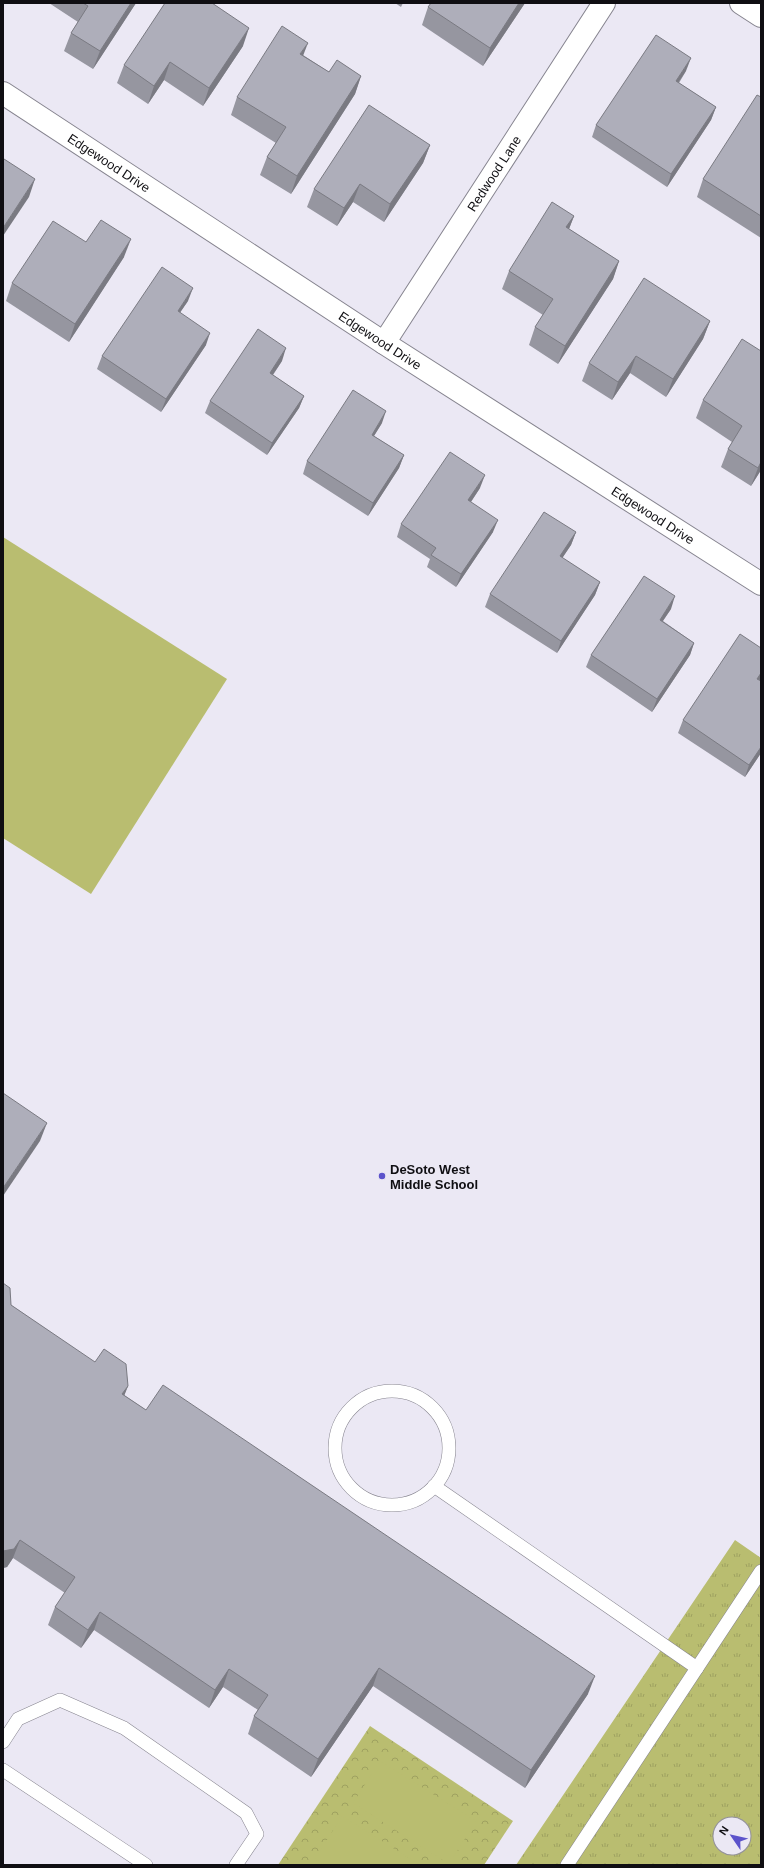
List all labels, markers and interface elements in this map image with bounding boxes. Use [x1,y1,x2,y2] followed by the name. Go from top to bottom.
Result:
[65,131,153,196] street label: Edgewood Drive
[464,133,524,214] street label: Redwood Lane
[336,308,424,373] street label: Edgewood Drive
[609,483,697,547] street label: Edgewood Drive
[390,1162,478,1192] place label: DeSoto West Middle School
[377,1171,387,1181] marker: DeSoto West Middle School
[712,1816,752,1856] north arrow
[717,1824,731,1837] text: N

